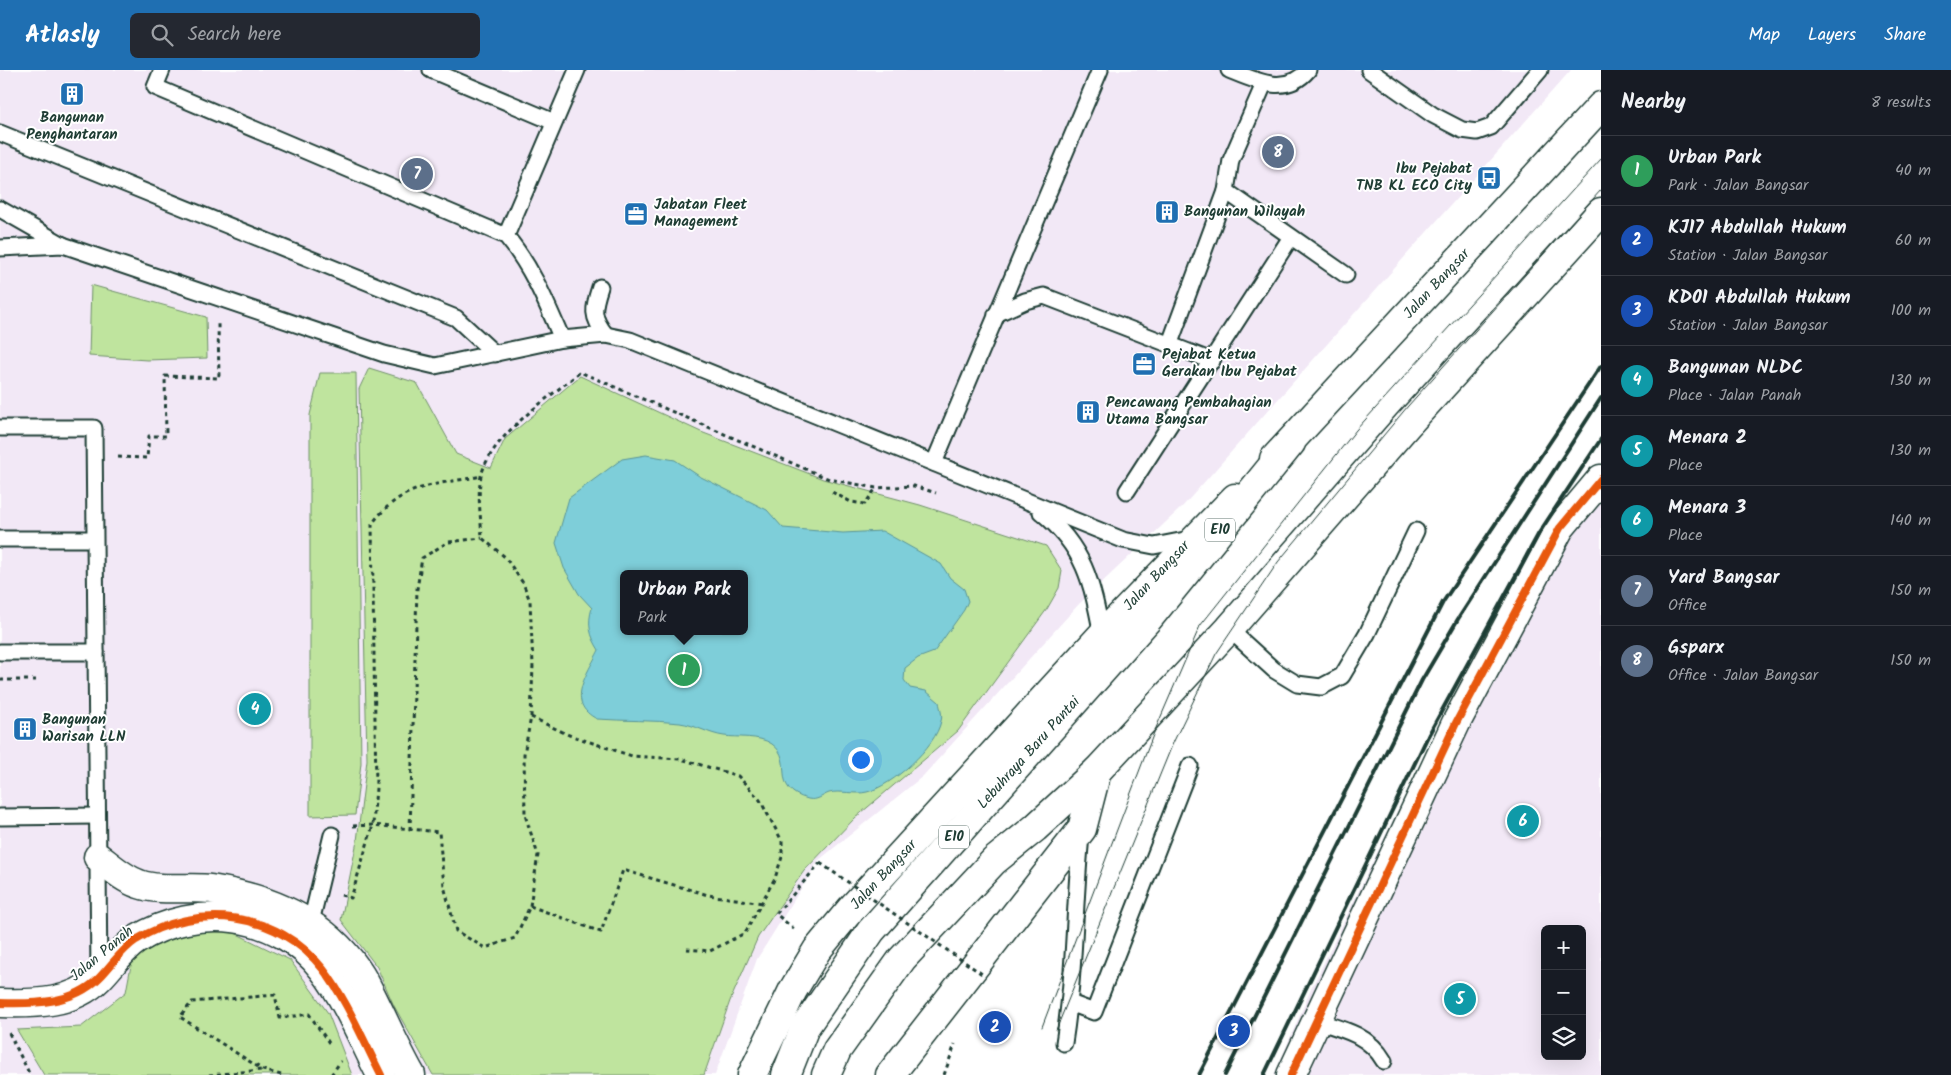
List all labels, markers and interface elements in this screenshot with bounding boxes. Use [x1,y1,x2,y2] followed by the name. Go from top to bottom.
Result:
[130,13,480,58] search box
[25,16,100,55] text: Atlasly
[188,20,281,50] text: Search here
[148,21,176,49] icon: search
[1749,21,1780,50] text: Map
[1808,21,1856,50] text: Layers
[1884,21,1926,50] text: Share
[59,81,85,107] building icon: Bangunan Penghantaran
[1621,86,1686,119] text: Nearby
[1871,90,1931,115] text: 8 results
[26,106,118,147] place label: Bangunan Penghantaran
[1262,133,1294,171] pin: 8
[1668,143,1761,173] text: Urban Park
[401,155,433,193] pin: 7
[1356,157,1472,198] place label: Ibu Pejabat TNB KL ECO City
[1635,158,1639,183] text: 1
[1895,158,1931,183] text: 40 m
[1476,165,1502,191] bus stop icon: Ibu Pejabat TNB KL ECO City
[1668,173,1808,198] text: Park · Jalan Bangsar
[654,193,747,234] place label: Jabatan Fleet Management
[1154,199,1180,225] building icon: Bangunan Wilayah
[1184,200,1305,224] place label: Bangunan Wilayah
[623,201,649,227] office icon: Jabatan Fleet Management
[1668,213,1847,243] text: KJ17 Abdullah Hukum
[1632,228,1642,253] text: 2
[1895,228,1931,253] text: 60 m
[1398,243,1477,325] street label: Jalan Bangsar
[1668,243,1827,268] text: Station · Jalan Bangsar
[1668,283,1851,313] text: KD01 Abdullah Hukum
[1633,298,1641,323] text: 3
[1891,298,1931,323] text: 100 m
[1668,313,1827,338] text: Station · Jalan Bangsar
[1162,343,1297,384] place label: Pejabat Ketua Gerakan Ibu Pejabat
[1131,351,1157,377] office icon: Pejabat Ketua Gerakan Ibu Pejabat
[1668,353,1803,383] text: Bangunan NLDC
[1633,368,1641,393] text: 4
[1890,368,1931,393] text: 130 m
[1668,383,1801,408] text: Place · Jalan Panah
[1106,391,1272,432] place label: Pencawang Pembahagian Utama Bangsar
[1075,399,1101,425] building icon: Pencawang Pembahagian Utama Bangsar
[1668,423,1747,453] text: Menara 2
[1633,438,1641,463] text: 5
[1890,438,1931,463] text: 130 m
[1668,453,1702,478] text: Place
[1668,493,1746,523] text: Menara 3
[1633,508,1641,533] text: 6
[1890,508,1931,533] text: 140 m
[1205,518,1235,542] road number: E10
[1668,523,1702,548] text: Place
[1118,535,1197,617] street label: Jalan Bangsar
[1668,563,1779,593] text: Yard Bangsar
[620,570,748,635] popup
[638,575,730,605] text: Urban Park
[1633,578,1641,603] text: 7
[1890,578,1931,603] text: 150 m
[1668,593,1707,618] text: Office
[638,605,667,630] text: Park
[1668,633,1724,663] text: Gsparx
[1632,648,1642,673] text: 8
[1890,648,1931,673] text: 150 m
[668,651,700,689] pin: 1
[1668,663,1818,688] text: Office · Jalan Bangsar
[239,690,271,728] pin: 4
[972,690,1087,815] street label: Lebuhraya Baru Pantai
[42,708,126,749] place label: Bangunan Warisan LLN
[12,716,38,742] building icon: Bangunan Warisan LLN
[848,747,874,773] your location
[1507,802,1539,840] pin: 6
[939,826,969,849] road number: E10
[845,834,924,916] street label: Jalan Bangsar
[65,920,139,988] street label: Jalan Panah
[1541,925,1586,1060] map controls
[1541,925,1586,970] button: +
[1541,970,1586,1015] button: −
[1444,980,1476,1018] pin: 5
[979,1008,1011,1046] pin: 2
[1218,1012,1250,1050] pin: 3
[1541,1015,1586,1060] button: layers

